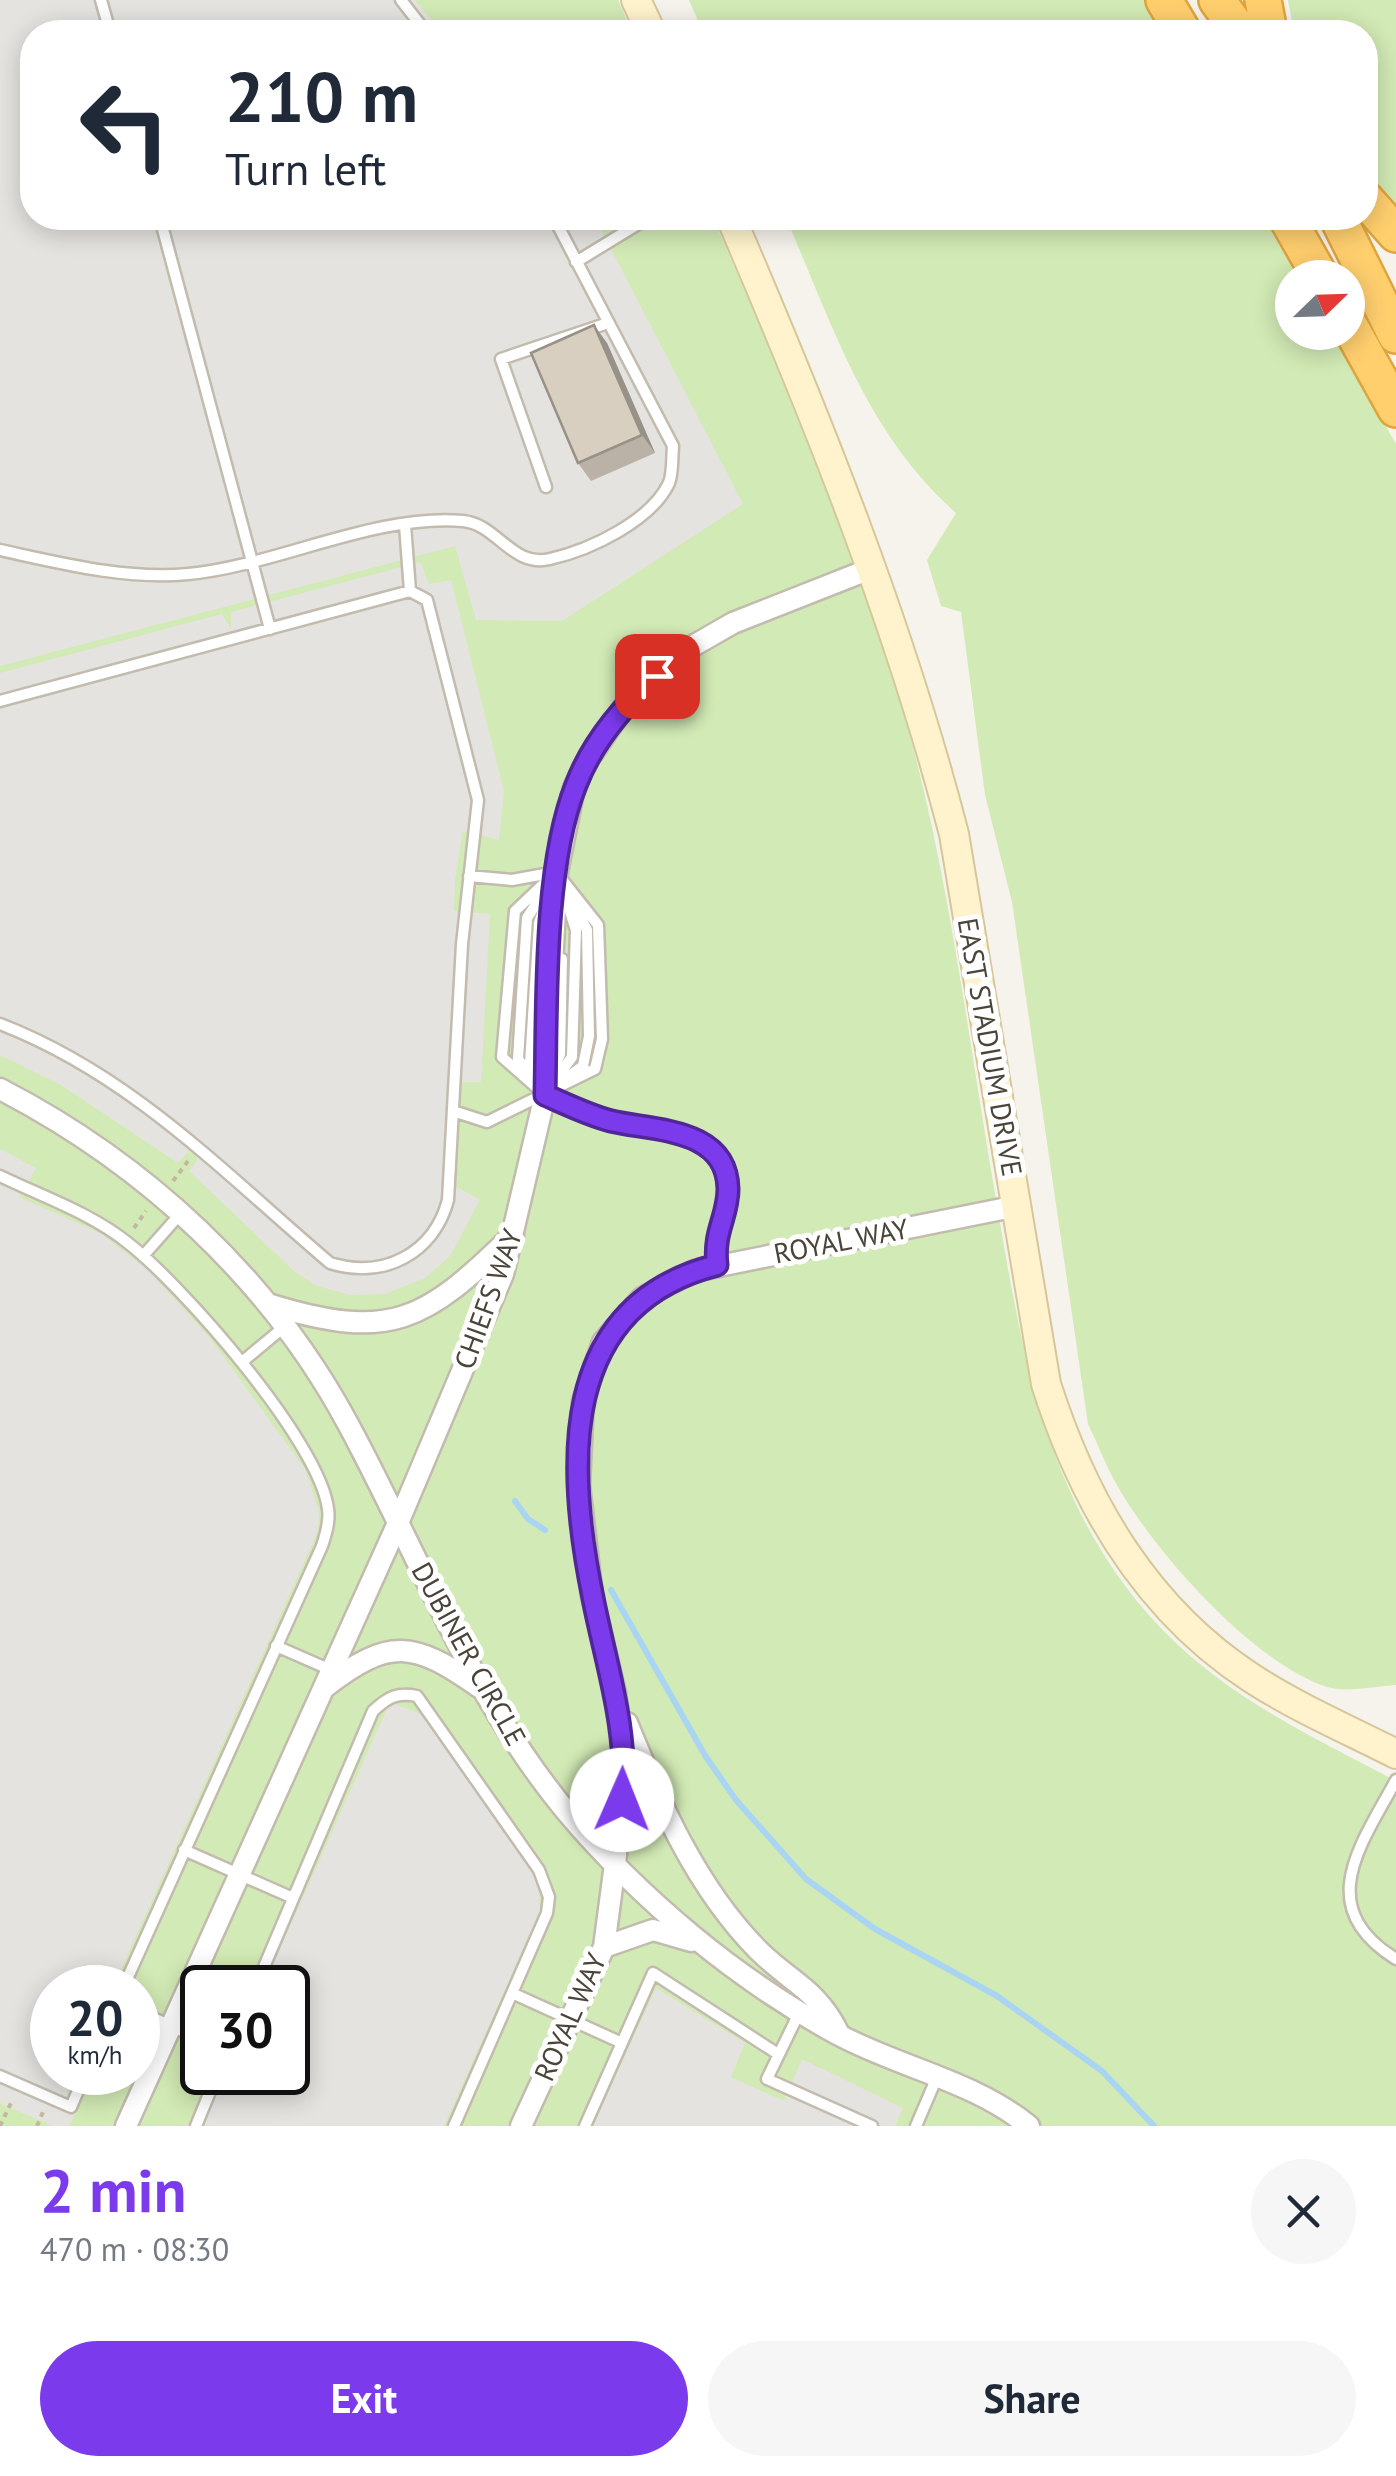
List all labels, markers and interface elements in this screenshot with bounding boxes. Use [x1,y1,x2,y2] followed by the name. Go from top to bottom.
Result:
[225,51,418,141] text: 210 m
[60,60,190,190] icon: left
[225,139,386,197] text: Turn left
[1275,260,1365,350] north arrow
[1275,260,1365,350] map controls
[615,634,700,719] pin
[630,649,685,704] icon: arrive
[950,915,1031,1179] street label: EAST STADIUM DRIVE
[770,1209,912,1272] street label: ROYAL WAY
[445,1223,530,1374] street label: CHIEFS WAY
[404,1556,535,1752] street label: DUBINER CIRCLE
[570,1748,674,1852] position arrow
[525,1947,614,2087] street label: ROYAL WAY
[180,1965,310,2095] speed limit sign: 30
[67,1985,123,2050] text: 20
[68,2039,122,2071] text: km/h
[40,2151,186,2229] text: 2 min
[1251,2159,1356,2264] button: close
[40,2228,229,2270] text: 470 m · 08:30
[40,2341,688,2456] button: Exit
[708,2341,1356,2456] button: Share

